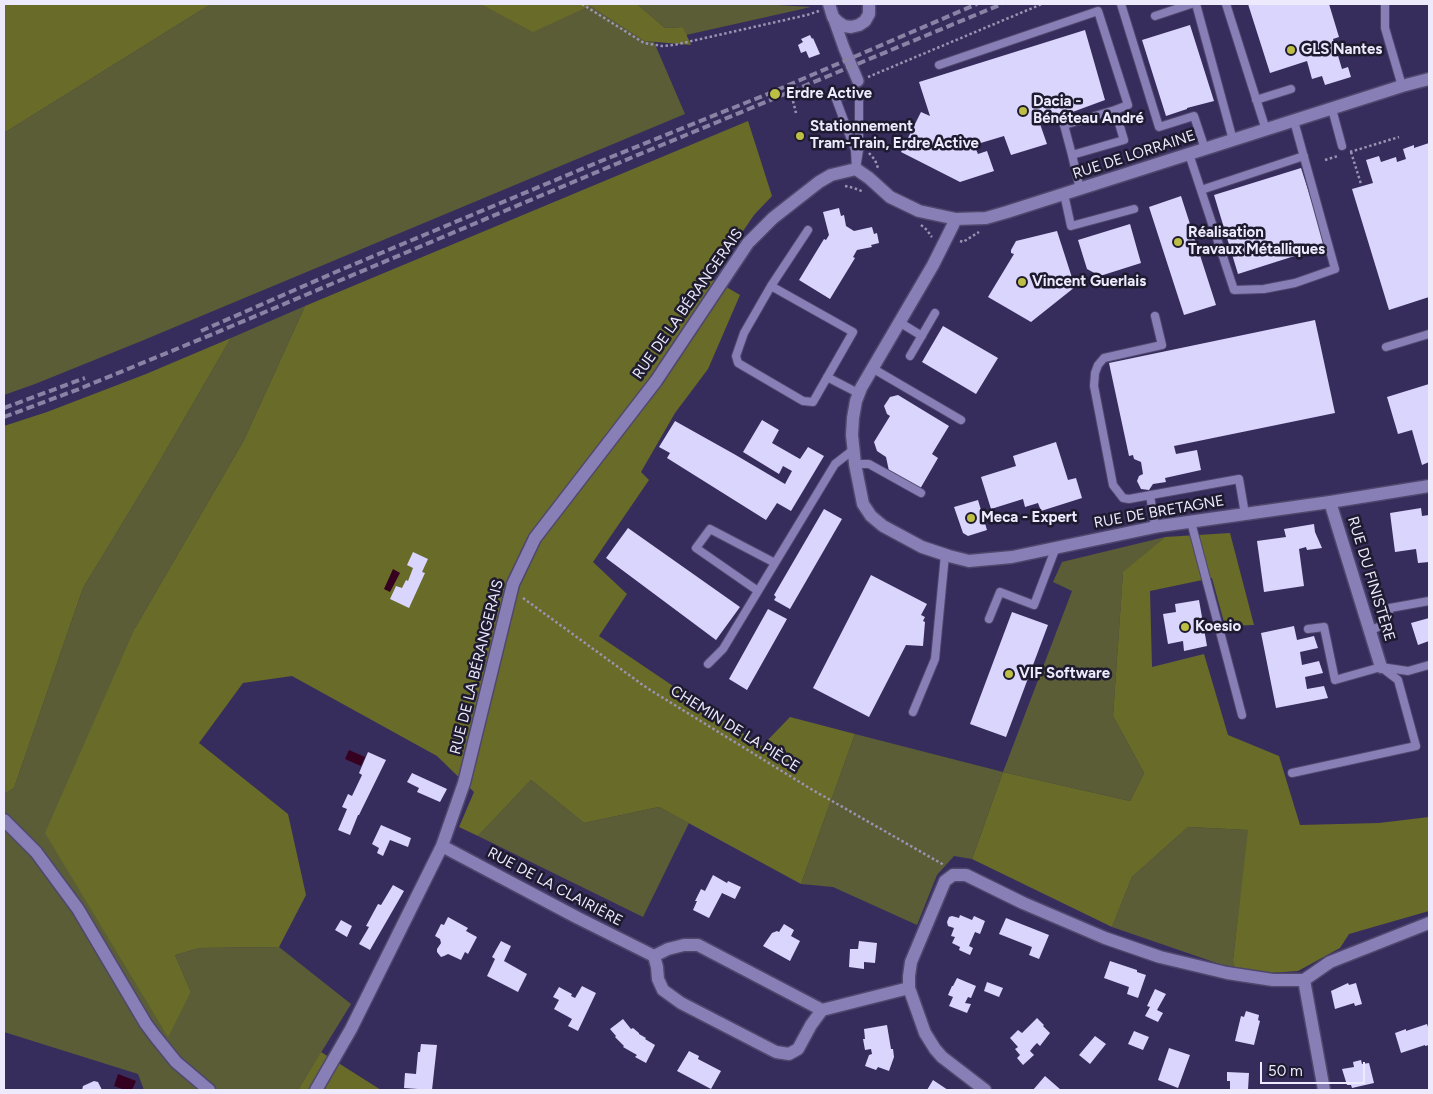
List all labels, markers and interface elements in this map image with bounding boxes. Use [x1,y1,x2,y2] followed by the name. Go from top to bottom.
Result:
[1301,41,1382,59] place label: GLS Nantes
[1285,44,1297,56] marker: GLS Nantes
[786,85,872,103] place label: Erdre Active
[768,87,782,101] marker: Erdre Active
[1033,93,1144,128] place label: Dacia - Bénéteau André
[1017,105,1029,117] marker: Dacia - Bénéteau André
[810,118,979,153] place label: Stationnement Tram-Train, Erdre Active
[1070,127,1198,183] street label: RUE DE LORRAINE
[794,130,806,142] marker: Stationnement Tram-Train, Erdre Active
[1188,224,1325,259] place label: Réalisation Travaux Métalliques
[629,225,747,383] street label: RUE DE LA BÉRANGERAIS
[1172,236,1184,248] marker: Réalisation Travaux Métalliques
[1032,273,1146,291] place label: Vincent Guerlais
[1016,276,1028,288] marker: Vincent Guerlais
[1093,492,1225,532] street label: RUE DE BRETAGNE
[981,509,1078,527] place label: Meca - Expert
[965,512,977,524] marker: Meca - Expert
[1343,514,1399,644] street label: RUE DU FINISTÈRE
[447,578,507,756] street label: RUE DE LA BÉRANGERAIS
[1195,618,1241,636] place label: Koesio
[1179,621,1191,633] marker: Koesio
[1019,665,1110,683] place label: VIF Software
[1003,668,1015,680] marker: VIF Software
[667,682,803,776] street label: CHEMIN DE LA PIÈCE
[484,844,626,930] street label: RUE DE LA CLAIRIÈRE
[1263,1052,1368,1084] scale bar
[1268,1062,1303,1080] text: 50 m

